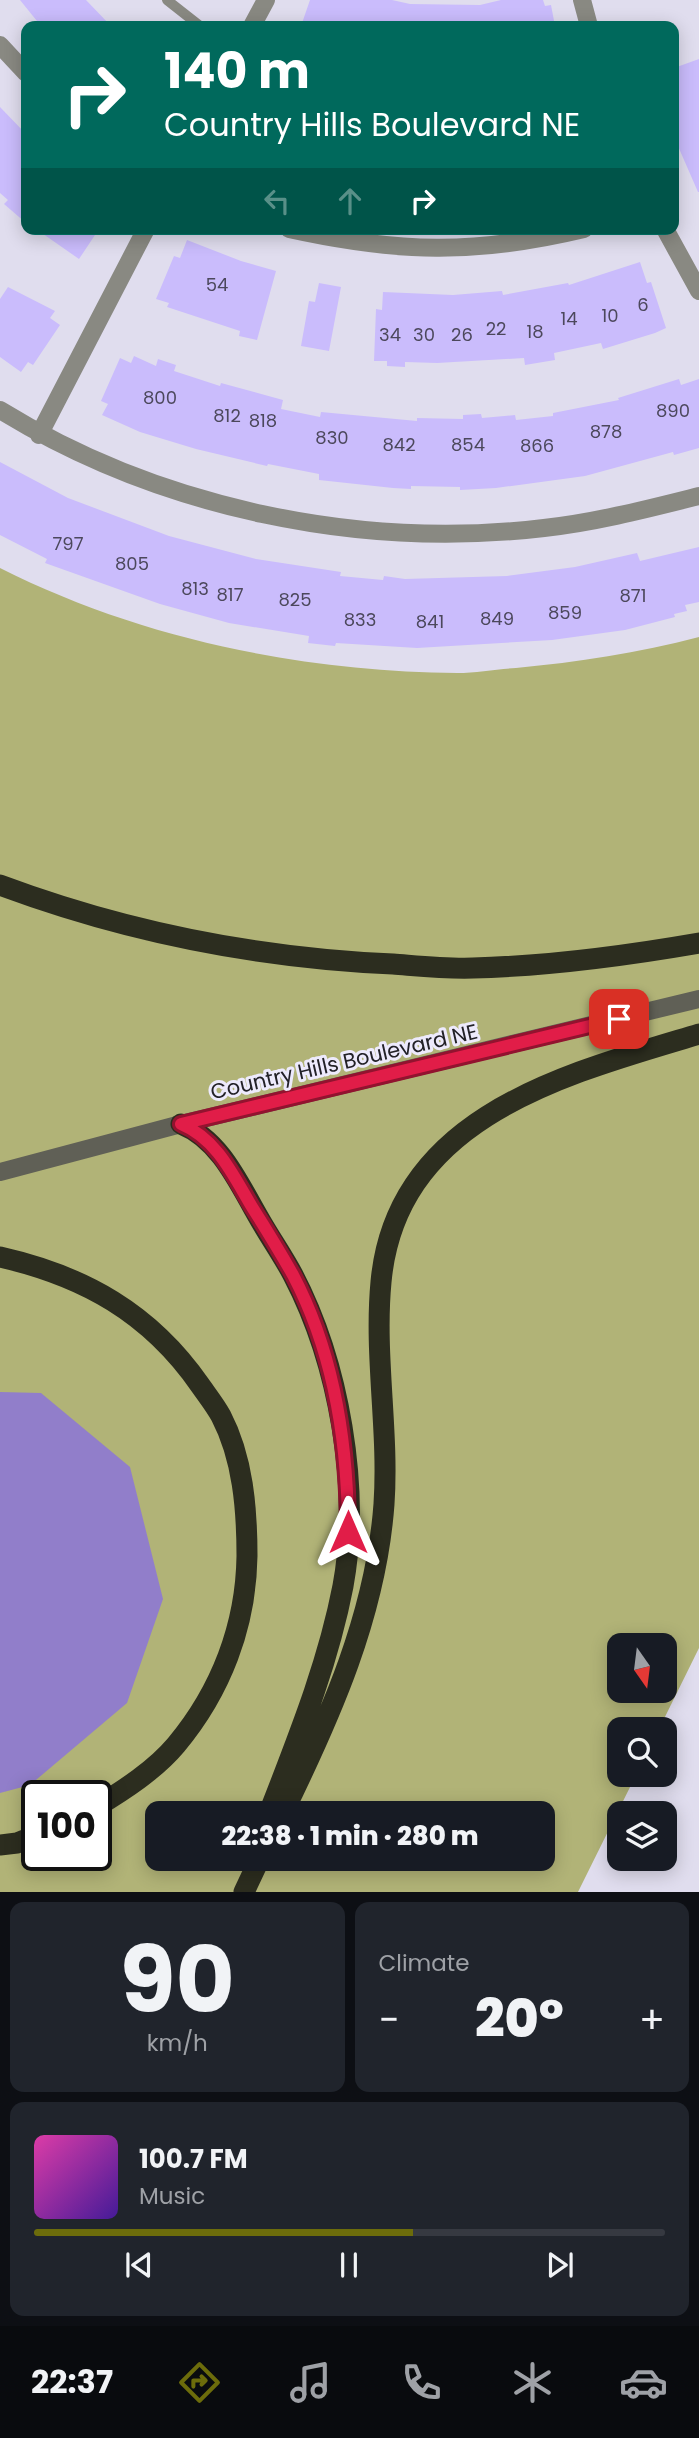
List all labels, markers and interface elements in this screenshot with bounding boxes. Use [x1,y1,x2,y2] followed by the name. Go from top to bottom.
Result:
[164,37,310,105] text: 140 m
[49,49,140,140] icon: right
[164,102,580,147] text: Country Hills Boulevard NE
[258,182,296,220] icon: left
[331,182,369,220] icon: ahead
[404,182,442,220] icon: right
[206,272,228,297] house number: 54
[637,292,649,317] house number: 6
[601,303,619,328] house number: 10
[560,306,578,331] house number: 14
[486,316,506,341] house number: 22
[526,319,544,344] house number: 18
[379,322,401,347] house number: 34
[413,322,435,347] house number: 30
[451,322,473,347] house number: 26
[143,385,177,410] house number: 800
[656,398,690,423] house number: 890
[213,403,241,428] house number: 812
[249,408,277,433] house number: 818
[590,419,622,444] house number: 878
[315,425,349,450] house number: 830
[382,432,416,457] house number: 842
[451,432,485,457] house number: 854
[520,433,554,458] house number: 866
[53,531,84,556] house number: 797
[115,551,149,576] house number: 805
[181,576,209,601] house number: 813
[217,582,244,607] house number: 817
[620,583,646,608] house number: 871
[278,587,312,612] house number: 825
[548,600,582,625] house number: 859
[480,606,514,631] house number: 849
[344,607,376,632] house number: 833
[416,609,444,634] house number: 841
[589,989,649,1049] pin
[600,1000,638,1038] icon: arrive
[208,1017,480,1106] street label: Country Hills Boulevard NE
[311,1495,385,1569] position arrow
[607,1633,677,1703] north arrow
[607,1633,677,1871] map controls
[607,1717,677,1787] button: search
[21,1780,112,1871] speed limit sign: 100
[607,1801,677,1871] button: layers
[221,1818,479,1854] text: 22:38 · 1 min · 280 m
[120,1916,235,2044] text: 90
[379,1947,469,1979] text: Climate
[475,1982,564,2055] text: 20°
[379,1993,399,2046] text: −
[639,1993,665,2046] text: +
[147,2027,208,2059] text: km/h
[139,2141,248,2177] text: 100.7 FM
[139,2180,205,2212] text: Music
[120,2246,158,2284] icon: previous
[330,2246,368,2284] icon: pause
[541,2246,579,2284] icon: next
[175,2358,224,2407] icon: directions
[286,2358,335,2407] icon: music
[397,2358,446,2407] icon: phone
[508,2358,557,2407] icon: climate
[619,2358,668,2407] icon: car
[31,2359,113,2404] text: 22:37

